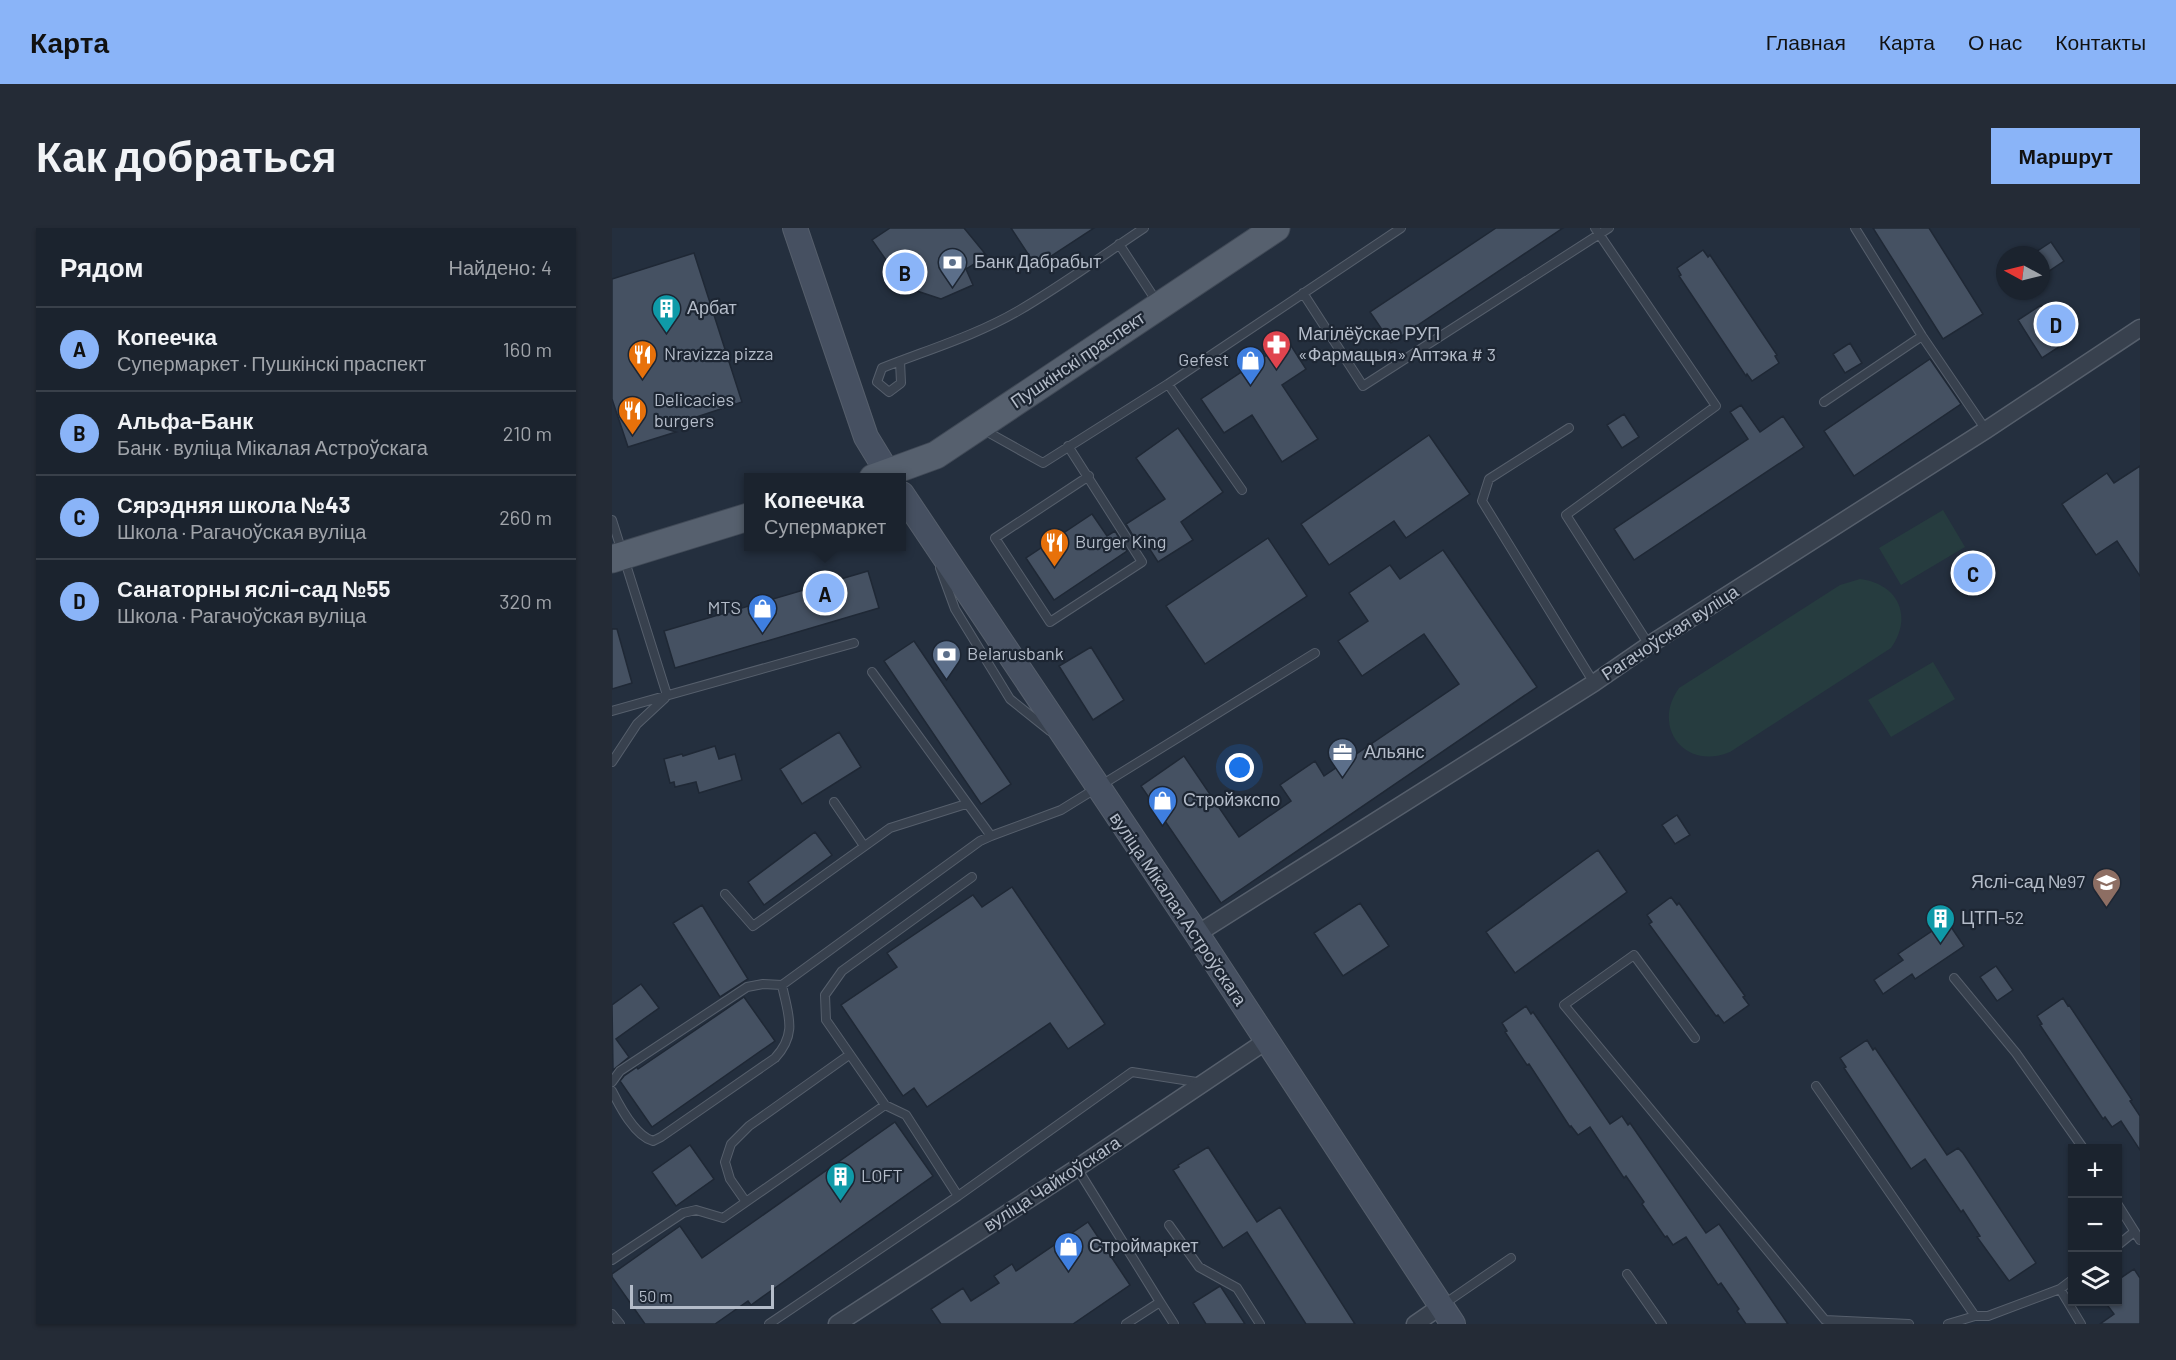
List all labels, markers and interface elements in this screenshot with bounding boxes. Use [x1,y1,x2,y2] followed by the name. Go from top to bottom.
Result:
[30,25,109,59] text: Карта
[1766,29,1846,54] text: Главная
[1879,29,1935,54] text: Карта
[1968,29,2022,54] text: О нас
[2055,29,2146,54] text: Контакты
[1991,128,2140,184] button: Маршрут
[36,130,336,180] text: Как добраться
[937,246,969,288] bank icon: Банк Дабрабыт
[1996,246,2050,300] north arrow
[886,250,924,294] pin: B
[974,250,1101,272] place label: Банк Дабрабыт
[60,251,143,282] text: Рядом
[449,255,552,279] text: Найдено: 4
[650,292,682,334] building icon: Арбат
[687,296,737,318] place label: Арбат
[2036,302,2076,346] pin: D
[1006,306,1149,412] street label: Пушкінскі праспект
[1298,322,1496,365] place label: Магілёўскае РУП «Фармацыя» Аптэка # 3
[117,323,217,349] text: Копеечка
[1261,328,1293,370] pharmacy icon: Магілёўскае РУП «Фармацыя» Аптэка # 3
[73,337,86,361] text: A
[503,337,552,361] text: 160 m
[627,338,659,380] restaurant icon: Nravizza pizza
[664,342,773,364] place label: Nravizza pizza
[1234,344,1266,386] shop icon: Gefest
[1178,348,1229,370] place label: Gefest
[117,351,426,375] text: Супермаркет · Пушкінскі праспект
[654,388,734,431] place label: Delicacies burgers
[617,394,649,436] restaurant icon: Delicacies burgers
[117,407,253,433] text: Альфа-Банк
[73,421,86,445] text: B
[503,421,552,445] text: 210 m
[117,435,428,459] text: Банк · вуліца Мікалая Астроўскага
[744,473,906,551] popup
[764,486,864,512] text: Копеечка
[117,491,350,517] text: Сярэдняя школа №43
[73,505,86,529] text: C
[499,505,552,529] text: 260 m
[764,514,886,538] text: Супермаркет
[117,519,366,543] text: Школа · Рагачоўская вуліца
[1038,526,1070,568] restaurant icon: Burger King
[1075,530,1166,552] place label: Burger King
[1954,550,1992,596] pin: C
[806,570,844,616] pin: A
[117,575,390,601] text: Санаторны яслі-сад №55
[1597,579,1743,685] street label: Рагачоўская вуліца
[73,589,86,613] text: D
[499,589,552,613] text: 320 m
[746,592,778,634] shop icon: MTS
[707,596,741,618] place label: MTS
[117,603,366,627] text: Школа · Рагачоўская вуліца
[930,638,962,680] bank icon: Belarusbank
[967,642,1064,664] place label: Belarusbank
[1327,736,1359,778] office icon: Альянс
[1364,740,1425,762] place label: Альянс
[1225,753,1254,782] your location
[1146,784,1178,826] shop icon: Стройэкспо
[1183,788,1280,810] place label: Стройэкспо
[1106,807,1253,1010] street label: вуліца Мікалая Астроўскага
[2090,866,2122,908] school or university icon: Яслі-сад №97
[1971,870,2085,892] place label: Яслі-сад №97
[1924,902,1956,944] building icon: ЦТП-52
[1961,906,2024,928] place label: ЦТП-52
[979,1130,1125,1236] street label: вуліца Чайкоўскага
[2068,1144,2122,1306] map controls
[2068,1144,2122,1198] button: +
[824,1160,856,1202] building icon: LOFT
[861,1164,903,1186] place label: LOFT
[2068,1198,2122,1252] button: −
[1052,1230,1084,1272] shop icon: Строймаркет
[1089,1234,1198,1256] place label: Строймаркет
[2068,1252,2122,1306] button: layers
[630,1282,774,1310] scale bar
[639,1286,673,1305] text: 50 m

